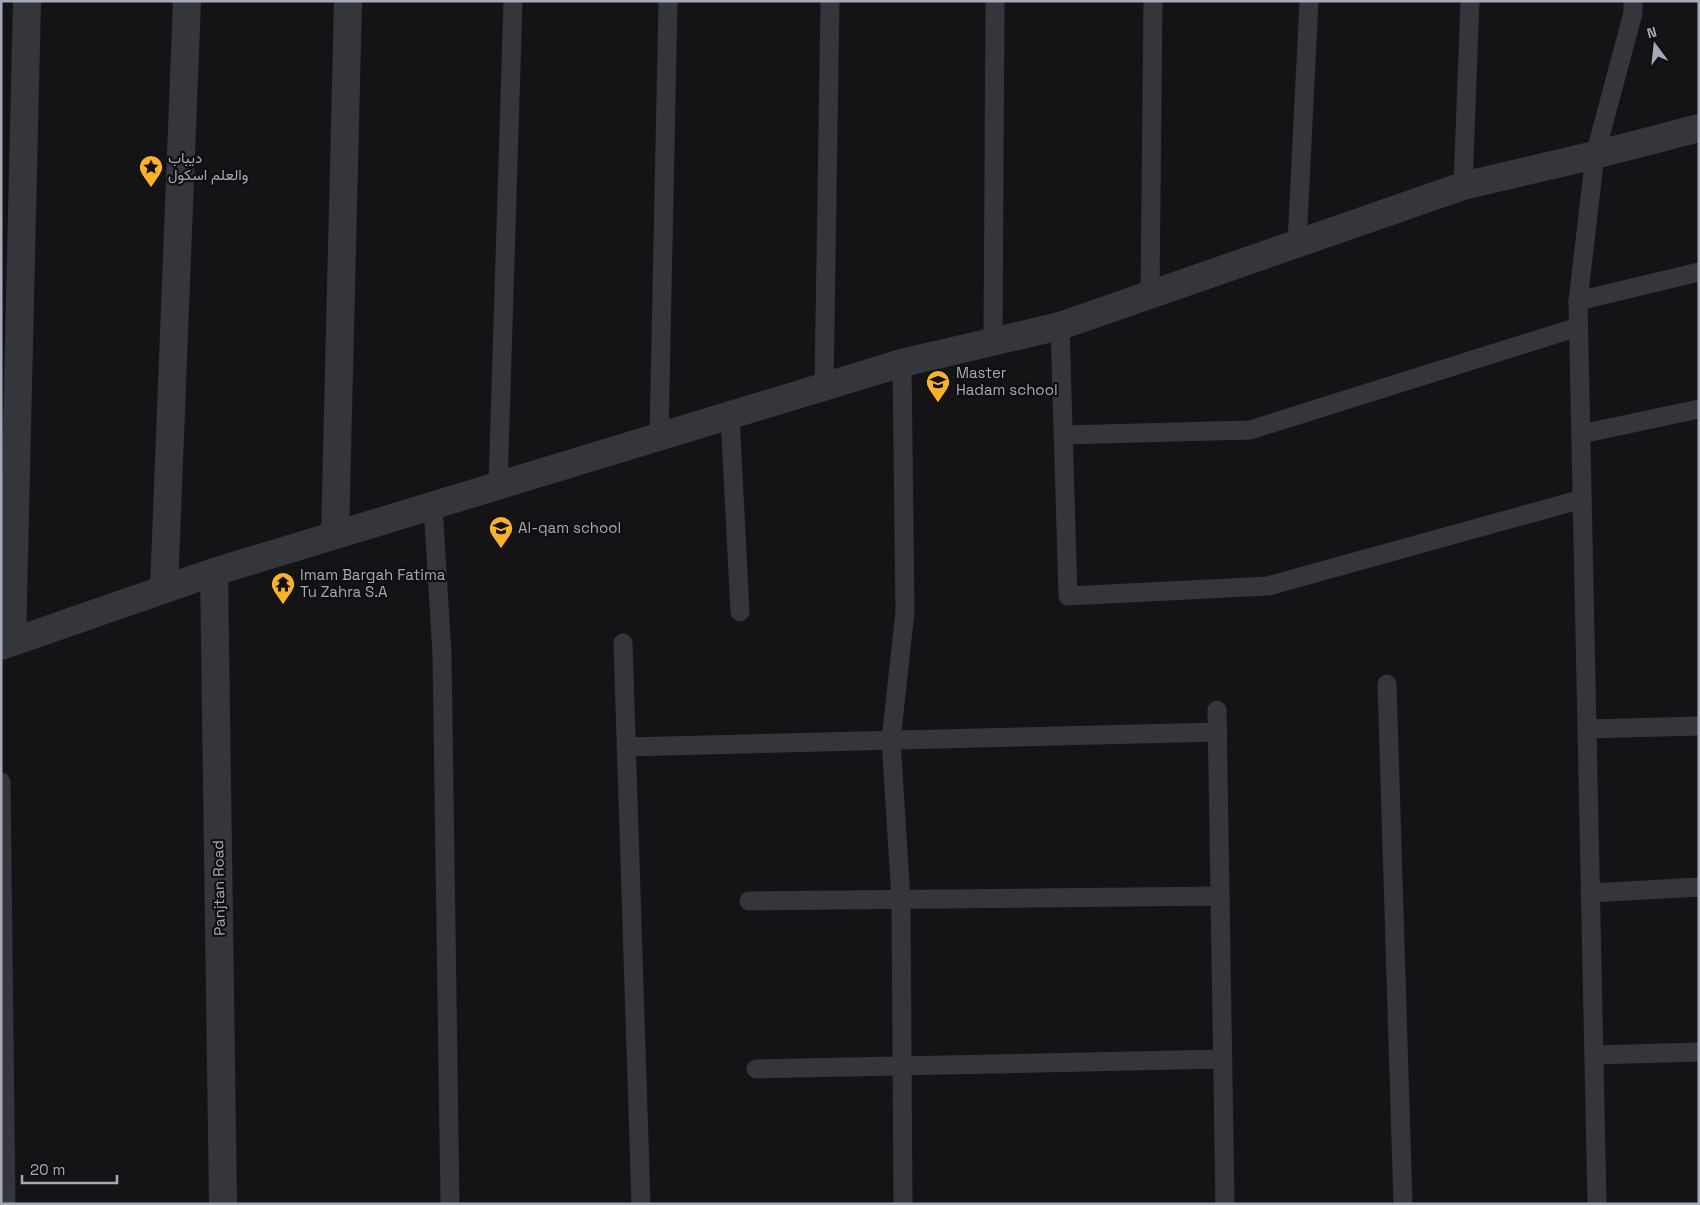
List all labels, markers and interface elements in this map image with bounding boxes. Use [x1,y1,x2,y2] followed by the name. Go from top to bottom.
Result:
[1630,20,1680,70] north arrow
[1645,23,1659,42] text: N
[168,148,248,185] place label: ديباب والعلم اسكول
[138,154,164,188] place icon: ديباب والعلم اسكول
[956,363,1058,399] place label: Master Hadam school
[925,369,951,403] school or university icon: Master Hadam school
[488,515,514,549] school or university icon: Al-qam school
[518,518,621,537] place label: Al-qam school
[300,565,446,601] place label: Imam Bargah Fatima Tu Zahra S.A
[270,571,296,605] temple icon: Imam Bargah Fatima Tu Zahra S.A
[208,840,229,936] street label: Panjtan Road
[22,1152,118,1184] scale bar
[30,1160,65,1179] text: 20 m

